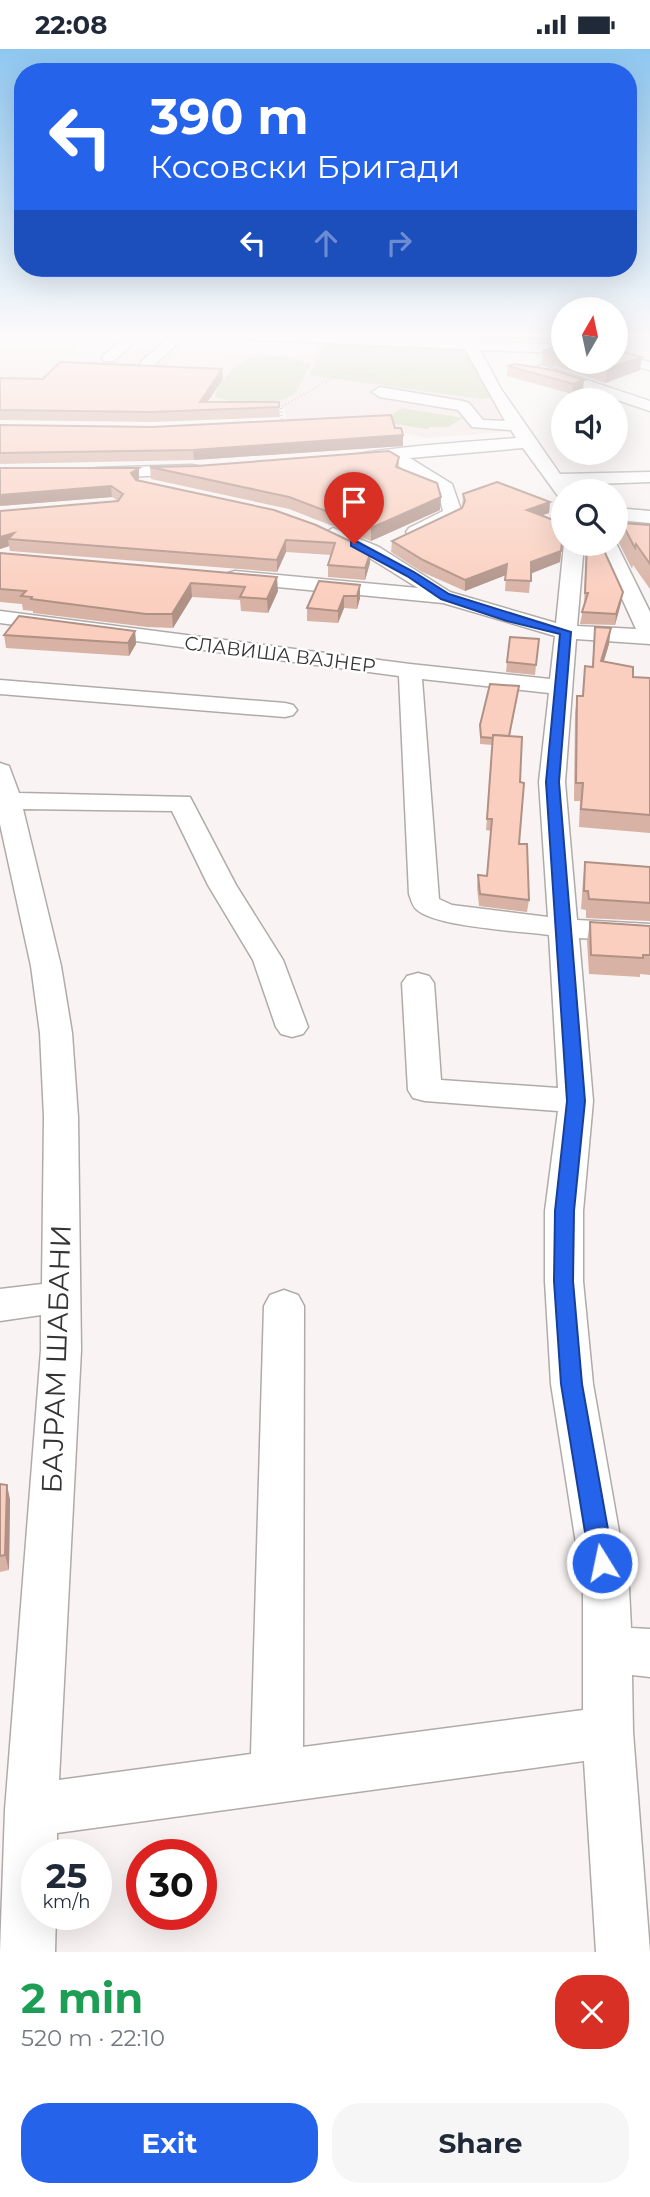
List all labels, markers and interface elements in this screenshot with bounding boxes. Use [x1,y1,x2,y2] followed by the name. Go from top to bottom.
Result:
[35,9,107,41] text: 22:08
[150,87,309,146] text: 390 m
[35,91,126,182] icon: left
[150,147,460,186] text: Косовски Бригади
[234,224,272,262] icon: left
[307,224,345,262] icon: ahead
[380,224,418,262] icon: right
[551,297,628,375] north arrow
[551,297,628,556] map controls
[551,388,628,465] button: sound
[324,472,384,544] pin
[551,479,628,556] button: search
[335,483,373,521] icon: arrive
[183,631,377,678] street label: СЛАВИША ВАЈНЕР
[34,1224,78,1494] street label: БАЈРАМ ШАБАНИ
[565,1526,639,1600] position arrow
[126,1839,217,1930] speed limit sign: 30
[46,1854,87,1897] text: 25
[42,1891,91,1913] text: km/h
[21,1972,143,2024] text: 2 min
[555,1975,629,2049] button: close
[21,2024,165,2052] text: 520 m · 22:10
[21,2103,318,2183] button: Exit
[332,2103,629,2183] button: Share

